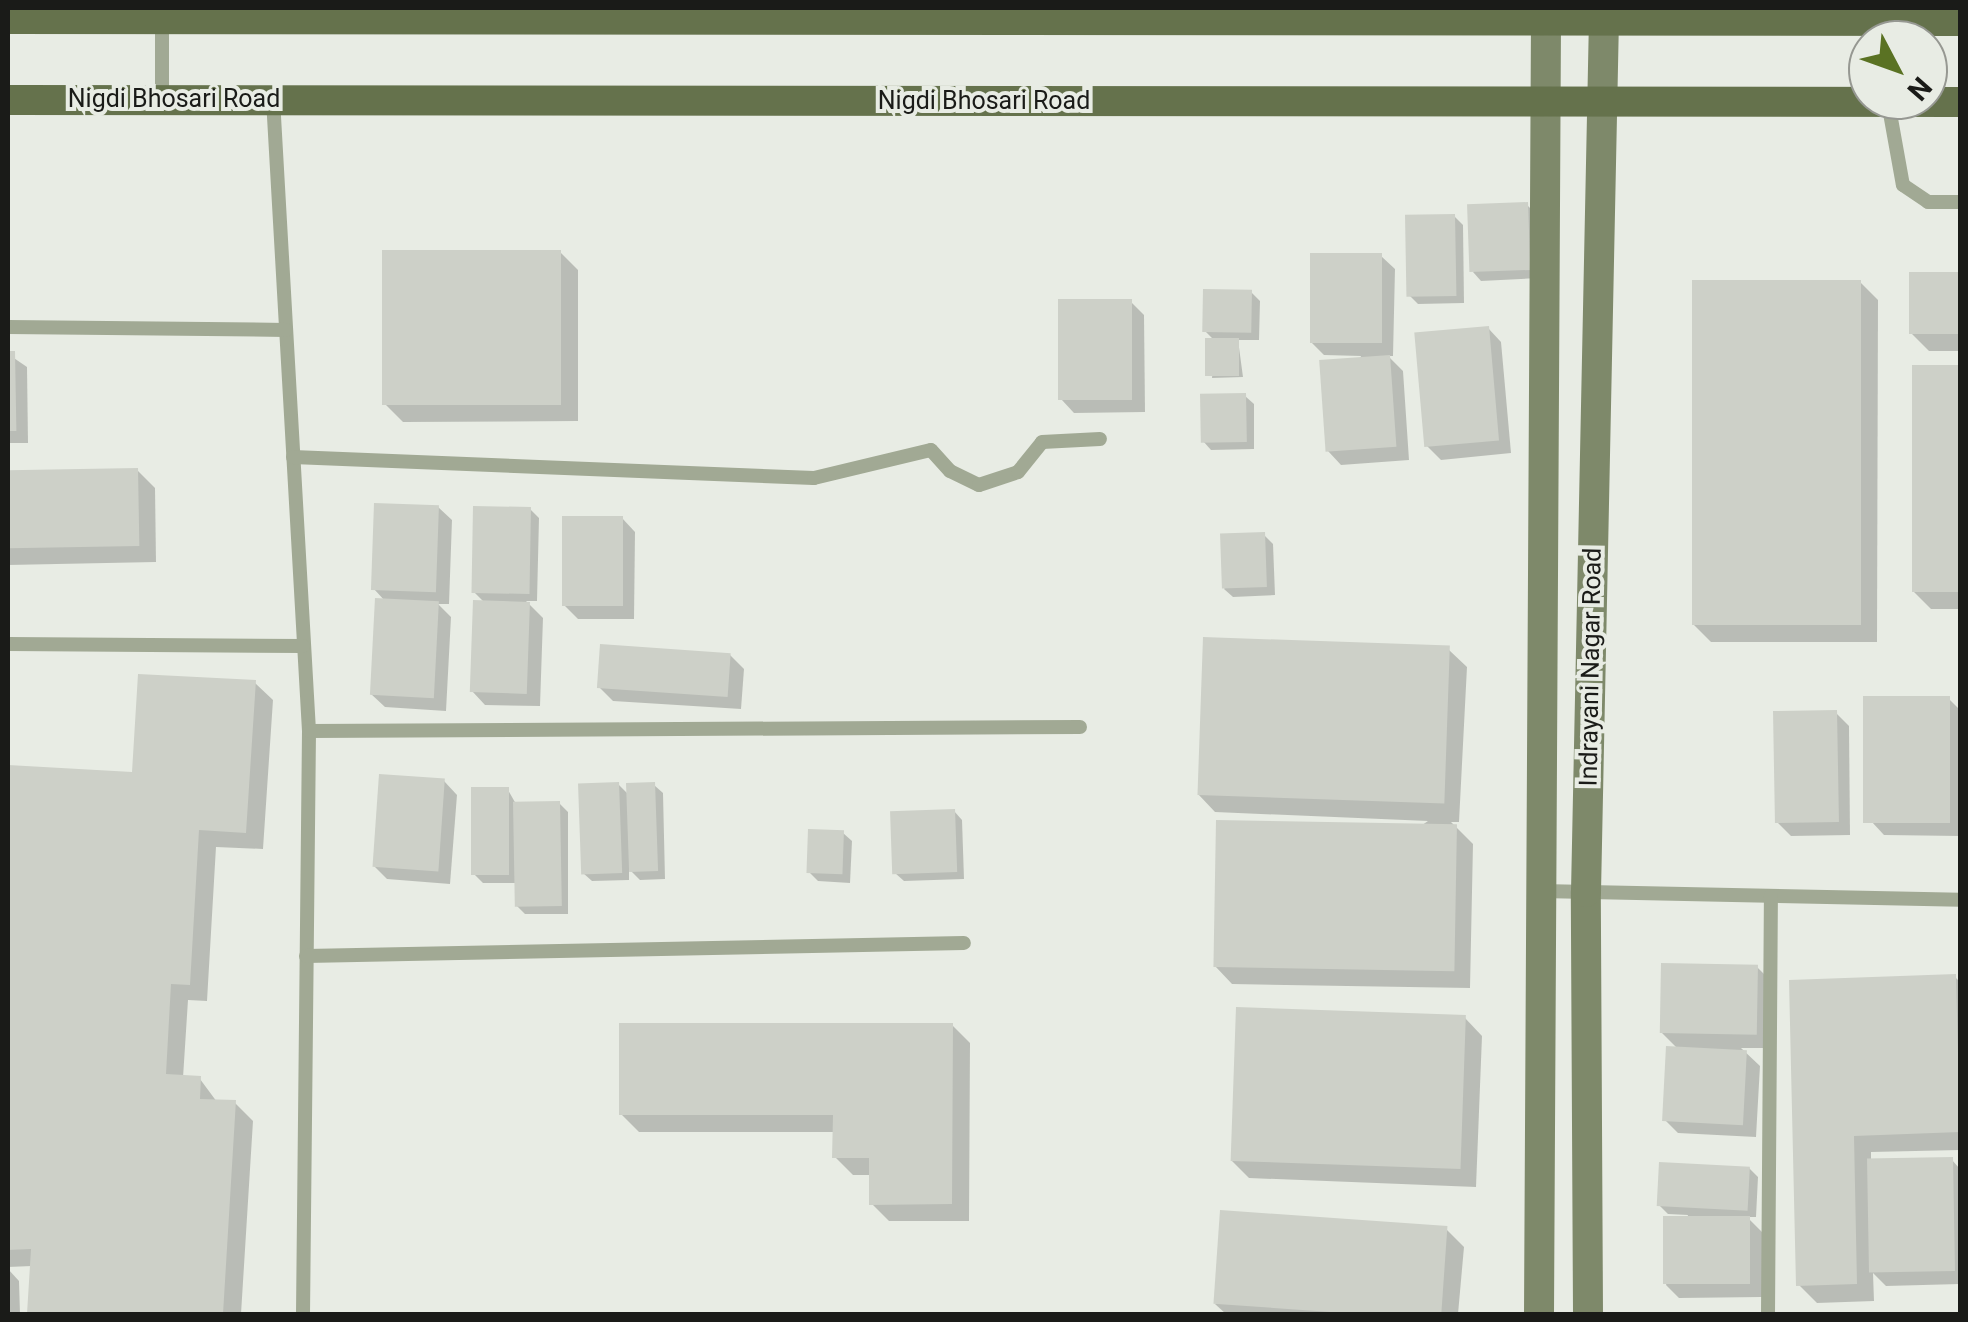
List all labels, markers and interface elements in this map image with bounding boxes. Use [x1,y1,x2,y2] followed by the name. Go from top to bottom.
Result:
[1848,20,1948,120] north arrow
[1901,70,1938,107] text: N
[68,84,280,114] street label: Nigdi Bhosari Road
[878,86,1090,116] street label: Nigdi Bhosari Road
[1574,547,1608,787] street label: Indrayani Nagar Road

